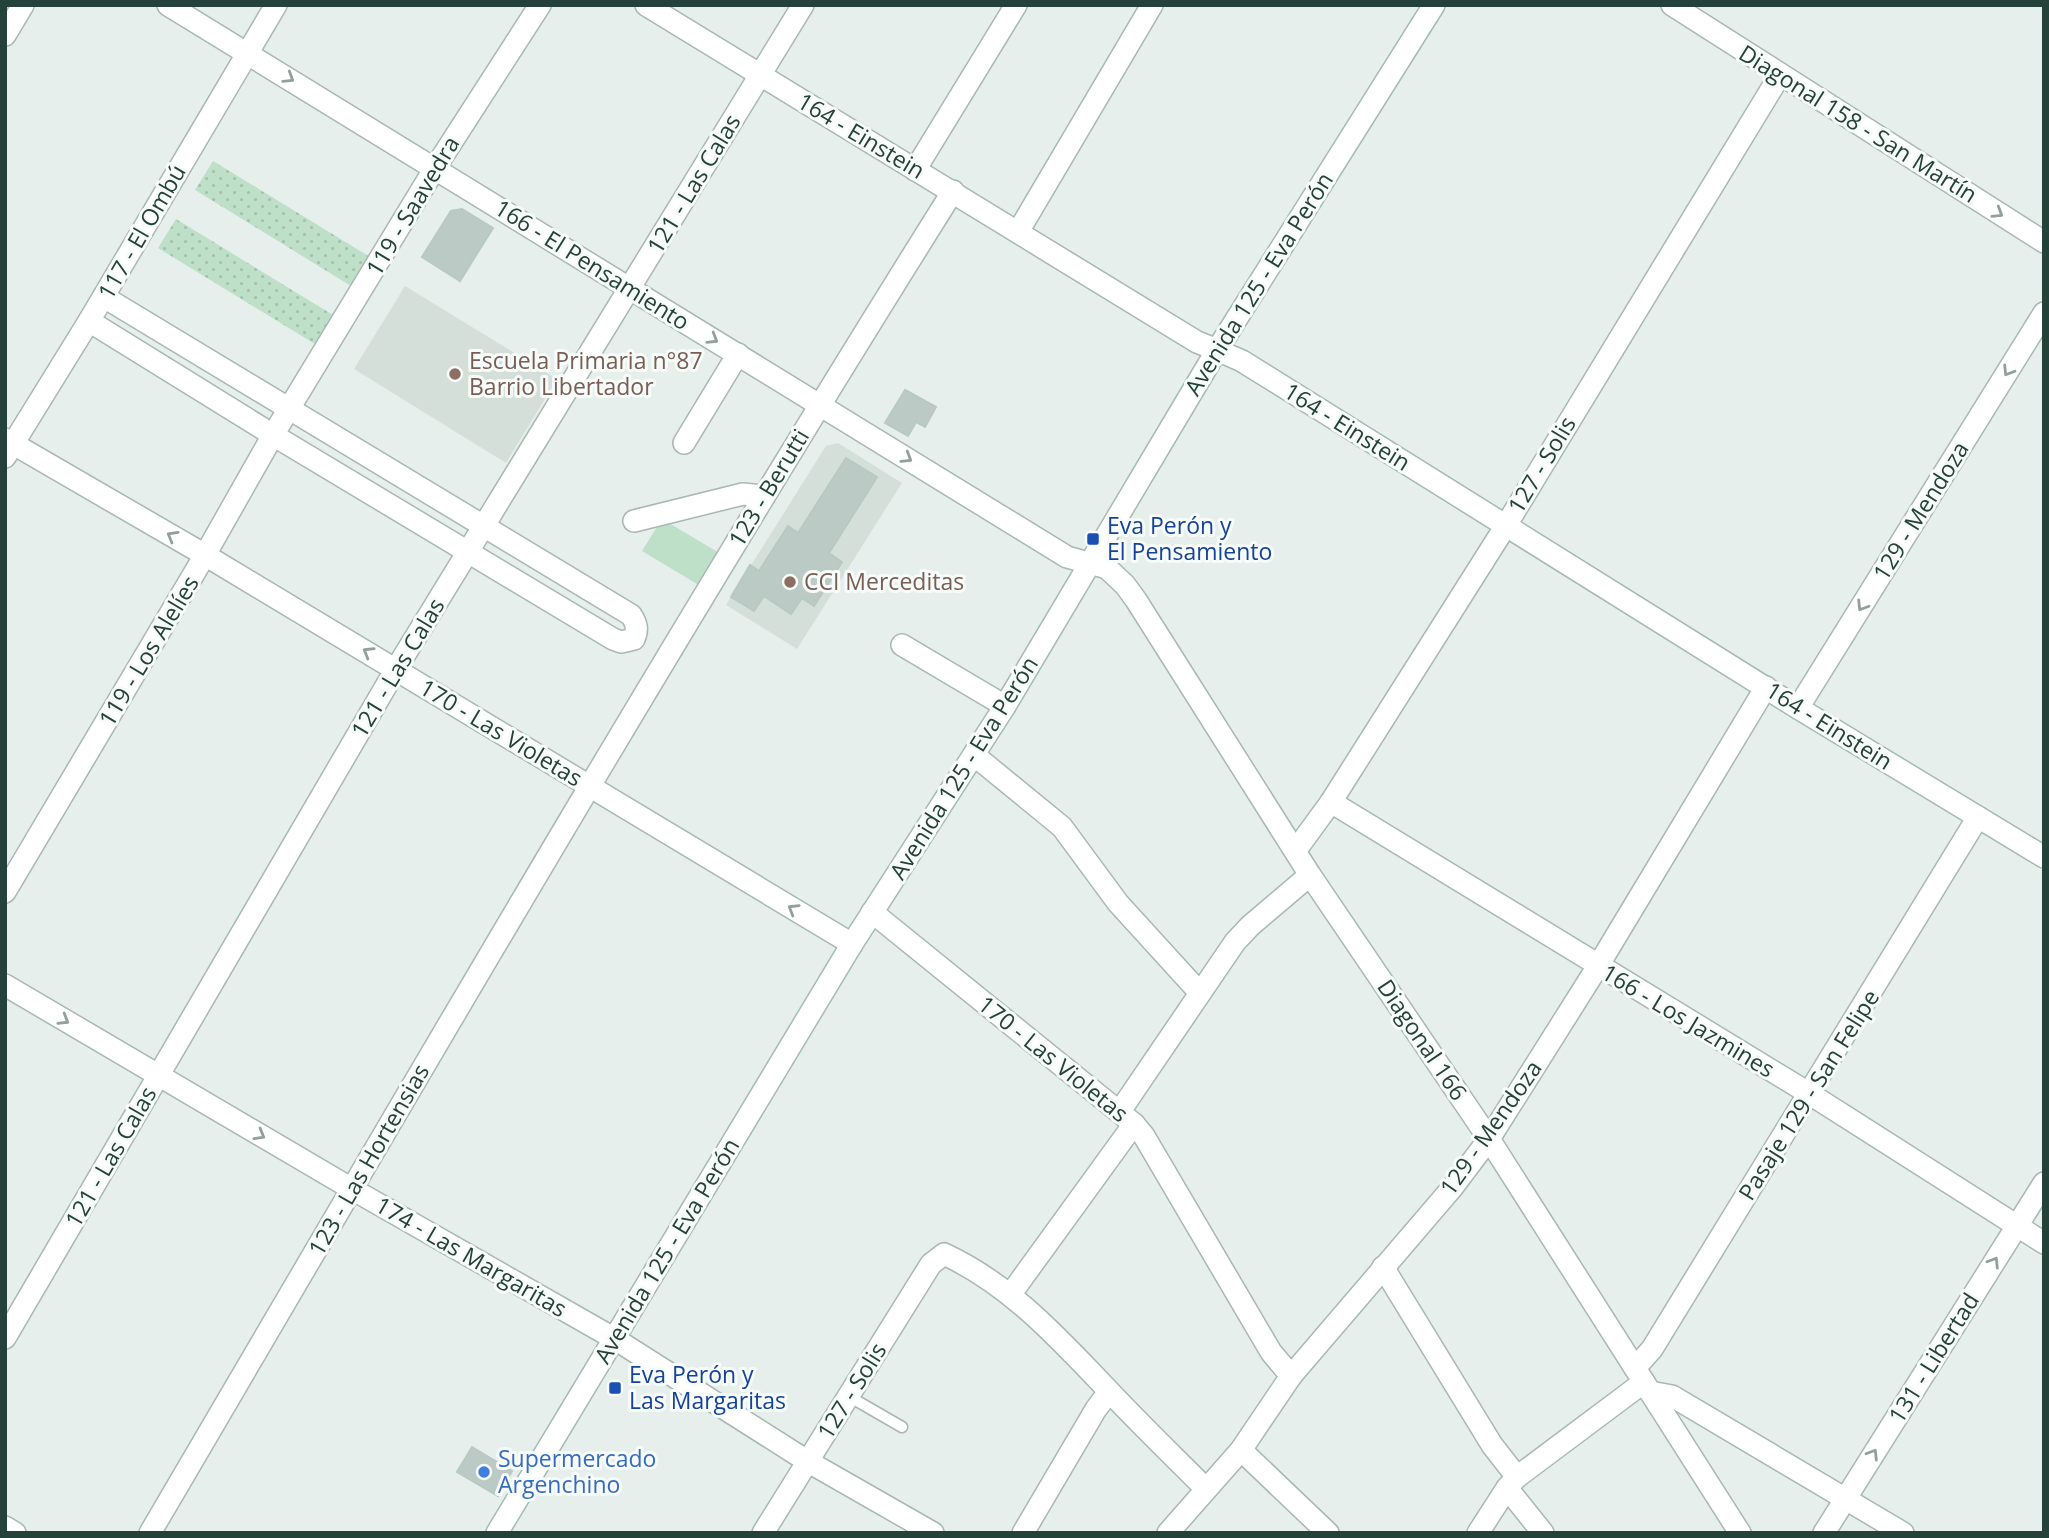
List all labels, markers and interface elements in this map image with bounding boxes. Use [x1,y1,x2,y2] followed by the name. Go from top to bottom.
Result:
[1733,37,1984,210] street label: Diagonal 158 - San Martín
[282,70,295,83] one-way arrow
[792,84,931,186] street label: 164 - Einstein
[639,108,747,259] street label: 121 - Las Calas
[358,130,466,281] street label: 119 - Saavedra
[90,158,193,305] street label: 117 - El Ombú
[1176,166,1340,401] street label: Avenida 125 - Eva Perón
[489,191,696,337] street label: 166 - El Pensamiento
[1991,204,2004,217] one-way arrow
[705,330,718,343] one-way arrow
[469,344,703,402] place label: Escuela Primaria n°87 Barrio Libertador
[2003,364,2016,377] one-way arrow
[447,366,463,382] marker: Escuela Primaria n°87 Barrio Libertador
[1278,375,1417,478] street label: 164 - Einstein
[1500,410,1583,519] street label: 127 - Solis
[720,423,816,552] street label: 123 - Berutti
[1865,435,1976,586] street label: 129 - Mendoza
[899,449,912,462] one-way arrow
[1107,509,1272,567] place label: Eva Perón y El Pensamiento
[167,531,180,544] one-way arrow
[1085,531,1101,547] marker: Eva Perón y El Pensamiento
[804,565,964,597] place label: CCI Merceditas
[91,569,206,732] street label: 119 - Los Alelíes
[782,574,798,590] marker: CCI Merceditas
[343,592,451,743] street label: 121 - Las Calas
[1857,598,1870,611] one-way arrow
[362,647,375,660] one-way arrow
[881,650,1045,885] street label: Avenida 125 - Eva Perón
[414,671,589,793] street label: 170 - Las Violetas
[1760,674,1899,777] street label: 164 - Einstein
[788,904,801,917] one-way arrow
[1596,956,1781,1084] street label: 166 - Los Jazmines
[1370,973,1475,1106] street label: Diagonal 166
[1730,983,1886,1206] street label: Pasaje 129 - San Felipe
[972,988,1135,1129] street label: 170 - Las Violetas
[57,1012,69,1025] one-way arrow
[1432,1054,1549,1201] street label: 129 - Mendoza
[300,1058,436,1261] street label: 123 - Las Hortensias
[57,1080,163,1233] street label: 121 - Las Calas
[253,1127,266,1140] one-way arrow
[586,1132,746,1369] street label: Avenida 125 - Eva Perón
[370,1188,573,1324] street label: 174 - Las Margaritas
[1986,1257,1999,1270] one-way arrow
[1880,1286,1986,1429] street label: 131 - Libertad
[809,1336,893,1445] street label: 127 - Solis
[629,1358,786,1416] place label: Eva Perón y Las Margaritas
[607,1380,623,1396] marker: Eva Perón y Las Margaritas
[498,1442,656,1500] place label: Supermercado Argenchino
[1865,1449,1878,1462] one-way arrow
[476,1464,492,1480] marker: Supermercado Argenchino

